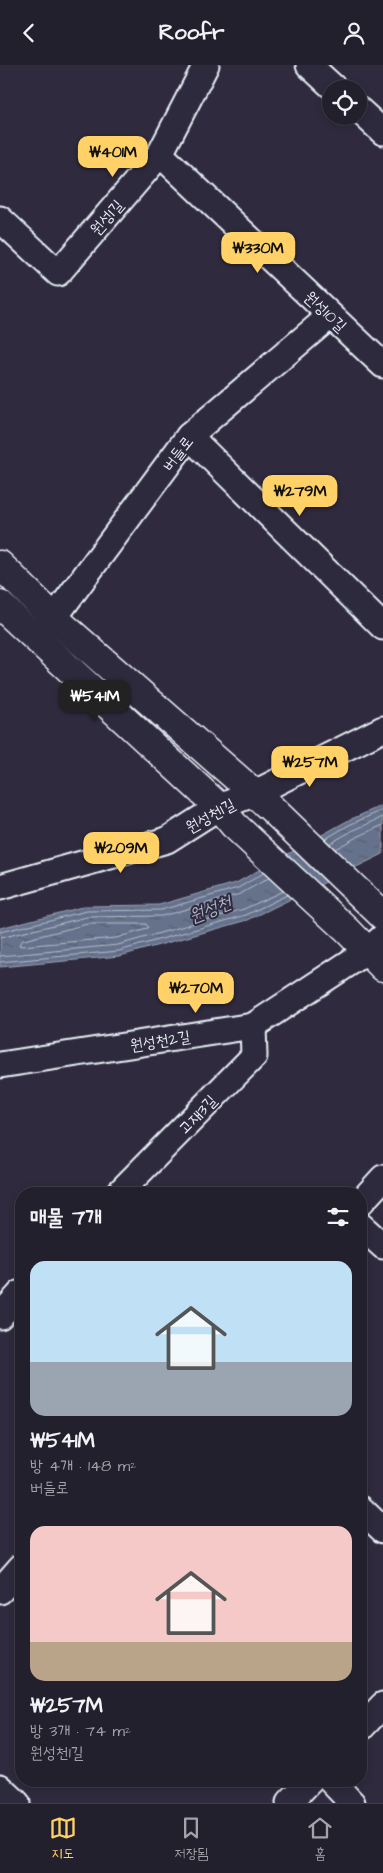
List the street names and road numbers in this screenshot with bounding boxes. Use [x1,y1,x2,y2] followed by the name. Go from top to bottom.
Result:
[85,195,128,240] street label: 원성1길
[299,286,351,337] street label: 원성10길
[157,432,198,476] street label: 버들로
[182,793,239,838] street label: 원성천1길
[128,1025,192,1057] street label: 원성천2길
[174,1090,222,1139] street label: 고재3길

